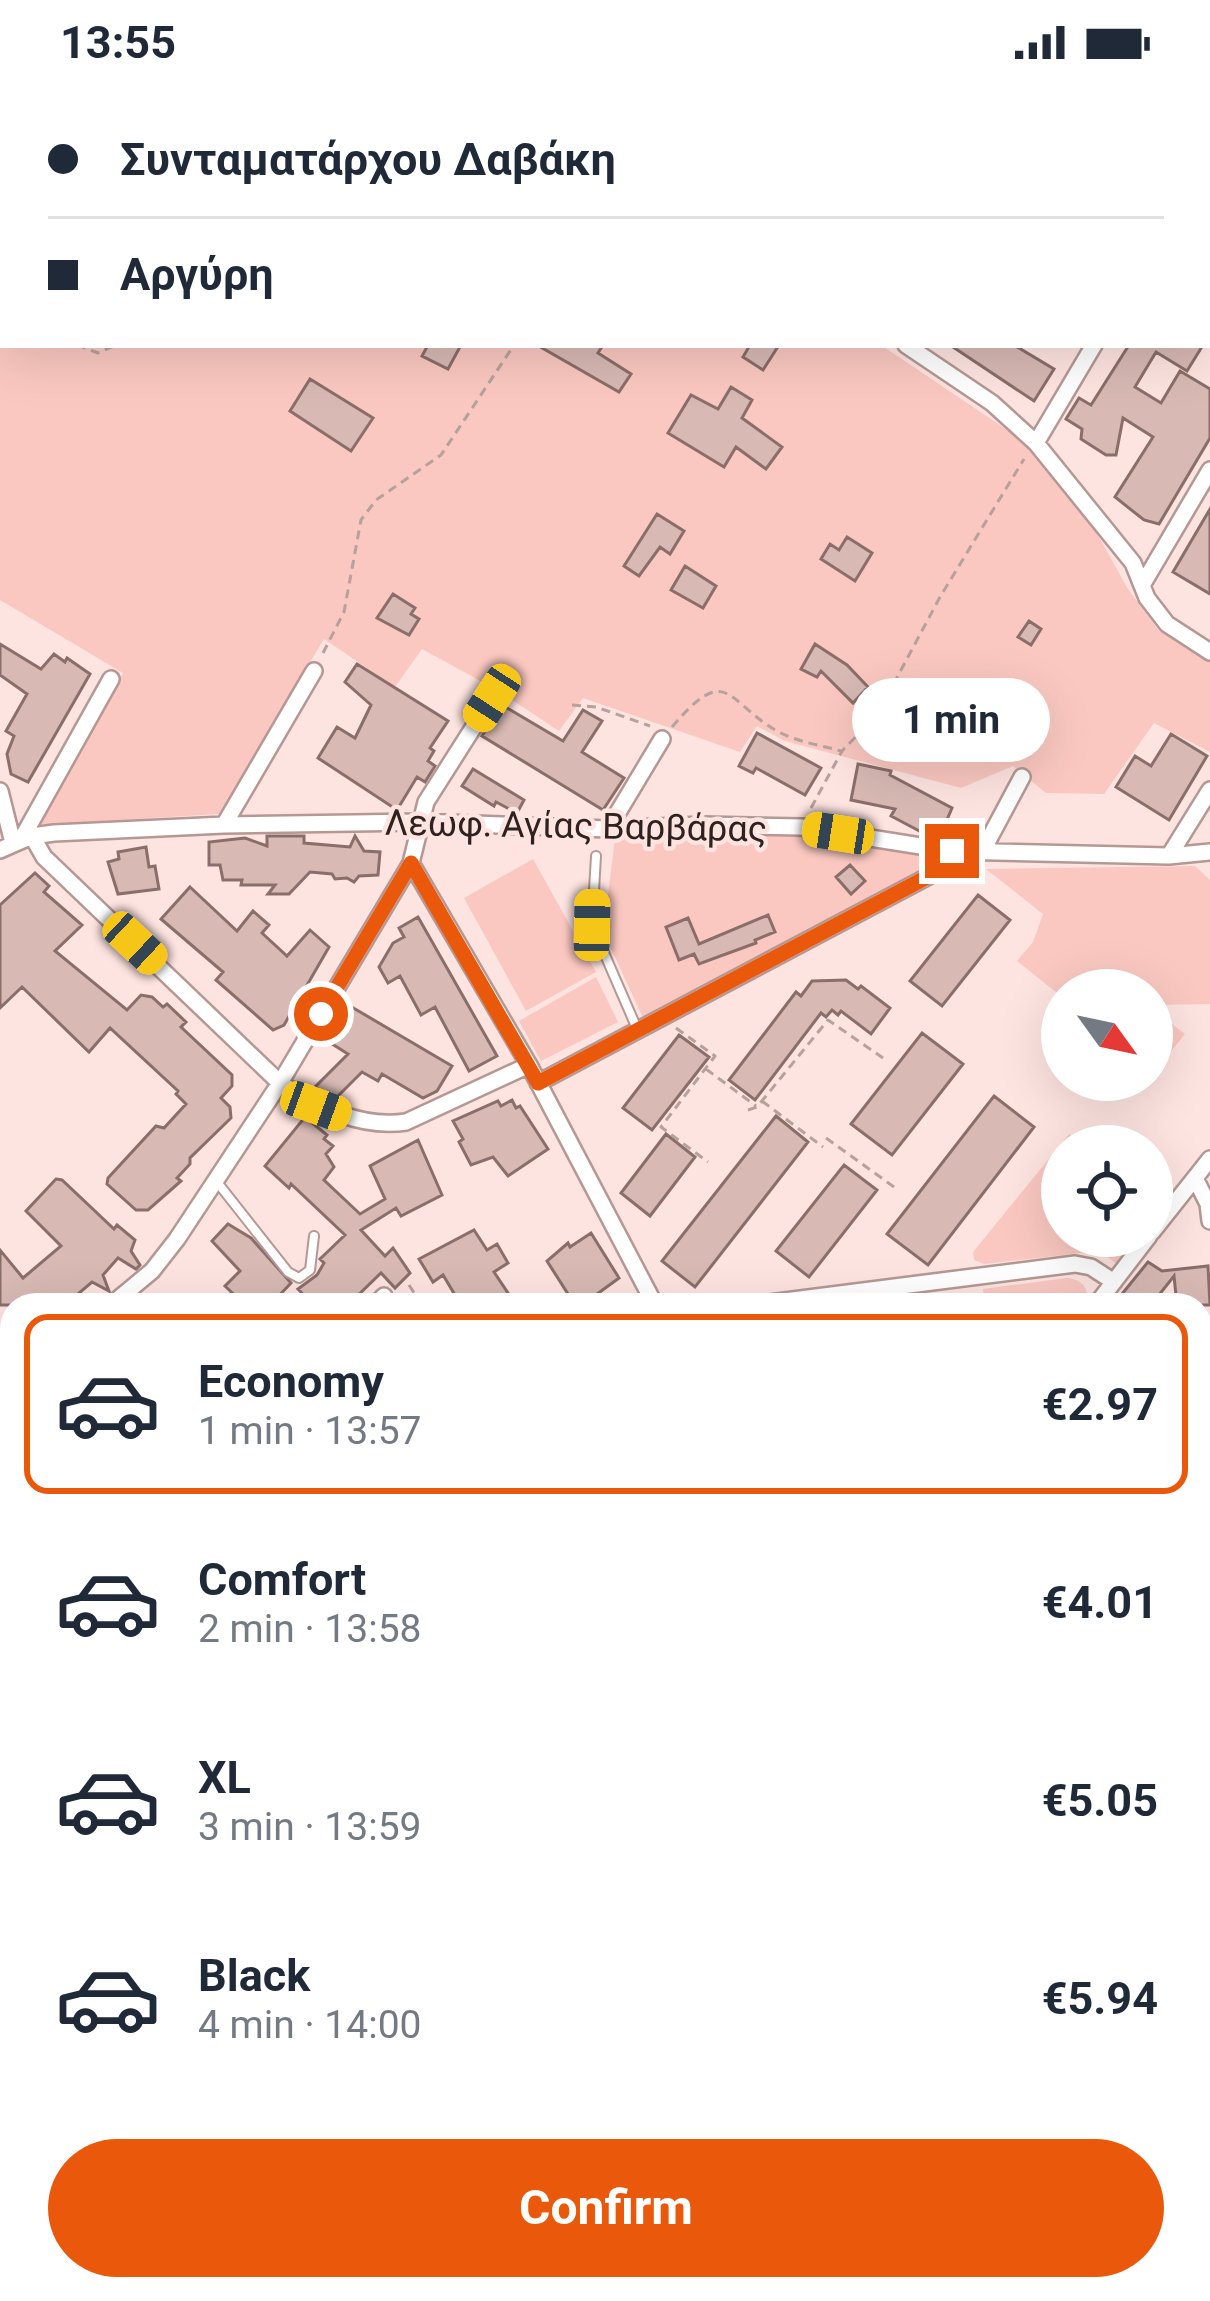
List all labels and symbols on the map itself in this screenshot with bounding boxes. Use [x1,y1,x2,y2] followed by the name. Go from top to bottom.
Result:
[457,658,527,738] car
[853,677,1051,761] callout: 1 min
[384,802,768,850] street label: Λεωφ. Αγίας Βαρβάρας
[800,810,876,856] car
[925,824,979,878] route end
[573,889,611,961] car
[96,905,174,981] car
[1041,969,1173,1101] north arrow
[294,987,348,1041] route start
[276,1077,356,1135] car

